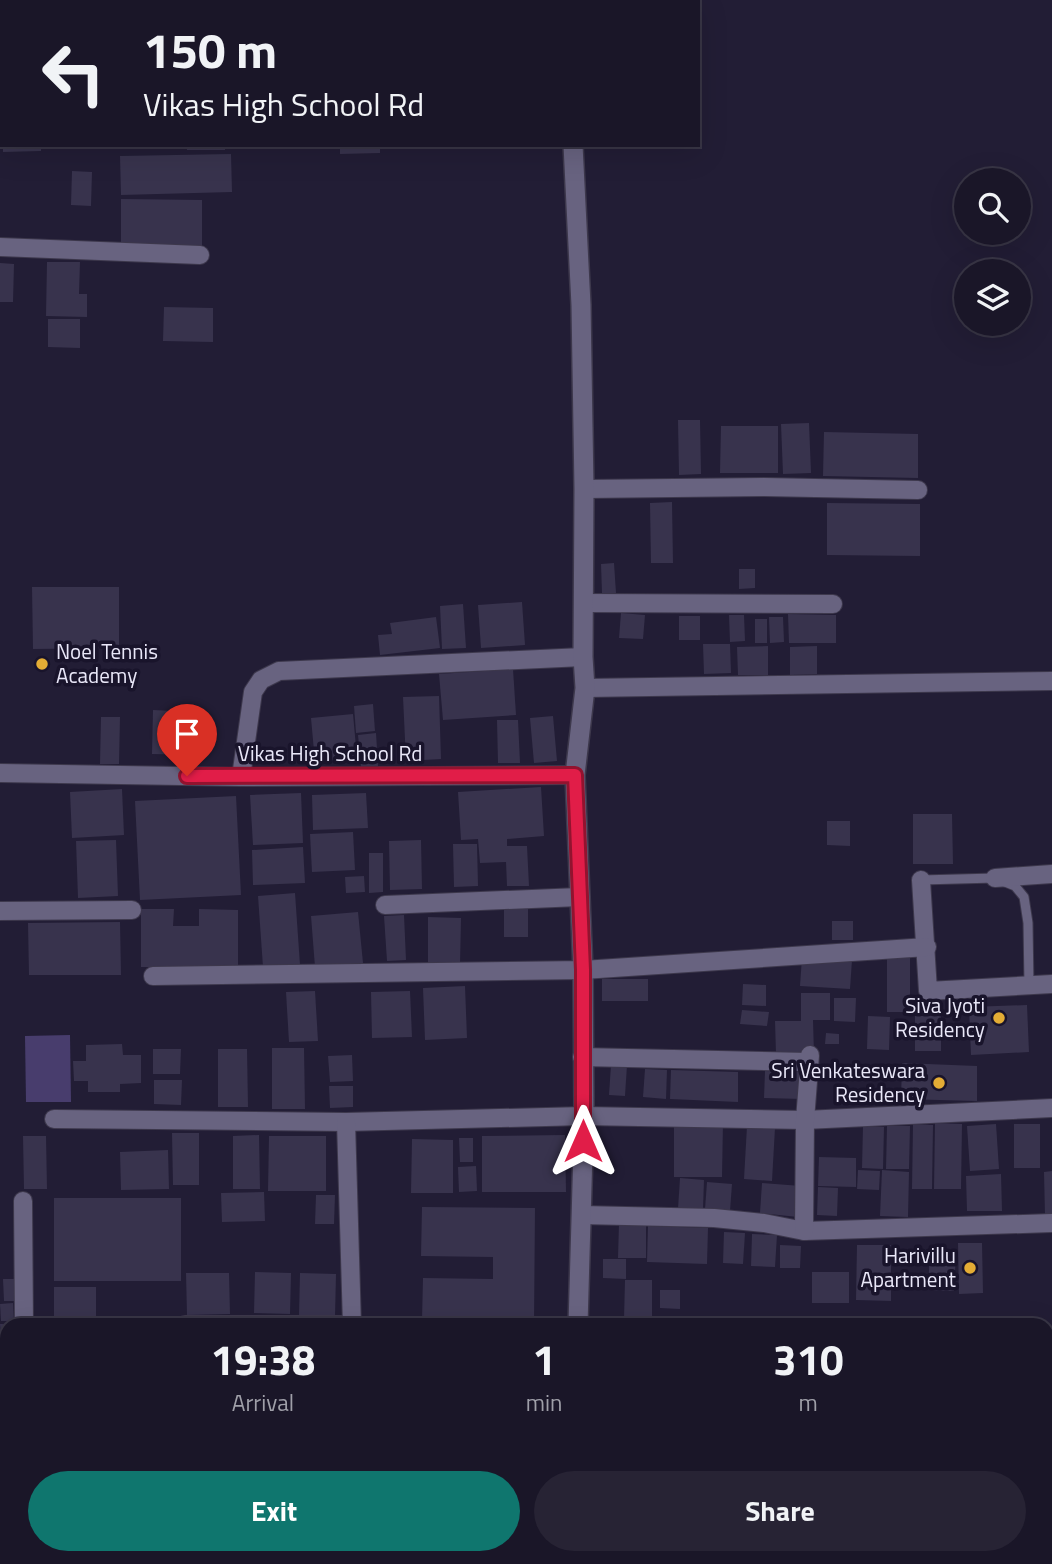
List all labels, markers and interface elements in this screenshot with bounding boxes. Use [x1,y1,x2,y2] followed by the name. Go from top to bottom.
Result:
[143,12,277,87] text: 150 m
[28,28,119,119] icon: left
[143,80,424,128] text: Vikas High School Rd
[954,168,1031,336] map controls
[954,168,1031,245] button: search
[954,259,1031,336] button: layers
[56,635,158,691] place label: Noel Tennis Academy
[34,656,50,672] marker: Noel Tennis Academy
[157,704,217,776] pin
[168,715,206,753] icon: arrive
[238,737,422,769] street label: Vikas High School Rd
[895,989,985,1045] place label: Siva Jyoti Residency
[991,1010,1007,1026] marker: Siva Jyoti Residency
[771,1054,925,1110] place label: Sri Venkateswara Residency
[931,1075,947,1091] marker: Sri Venkateswara Residency
[546,1104,620,1178] position arrow
[861,1239,957,1295] place label: Harivillu Apartment
[962,1260,978,1276] marker: Harivillu Apartment
[210,1327,315,1391] text: 19:38
[532,1327,556,1391] text: 1
[773,1327,843,1391] text: 310
[232,1385,294,1420] text: Arrival
[526,1385,562,1420] text: min
[799,1385,818,1420] text: m
[28,1471,520,1551] button: Exit
[534,1471,1026,1551] button: Share

